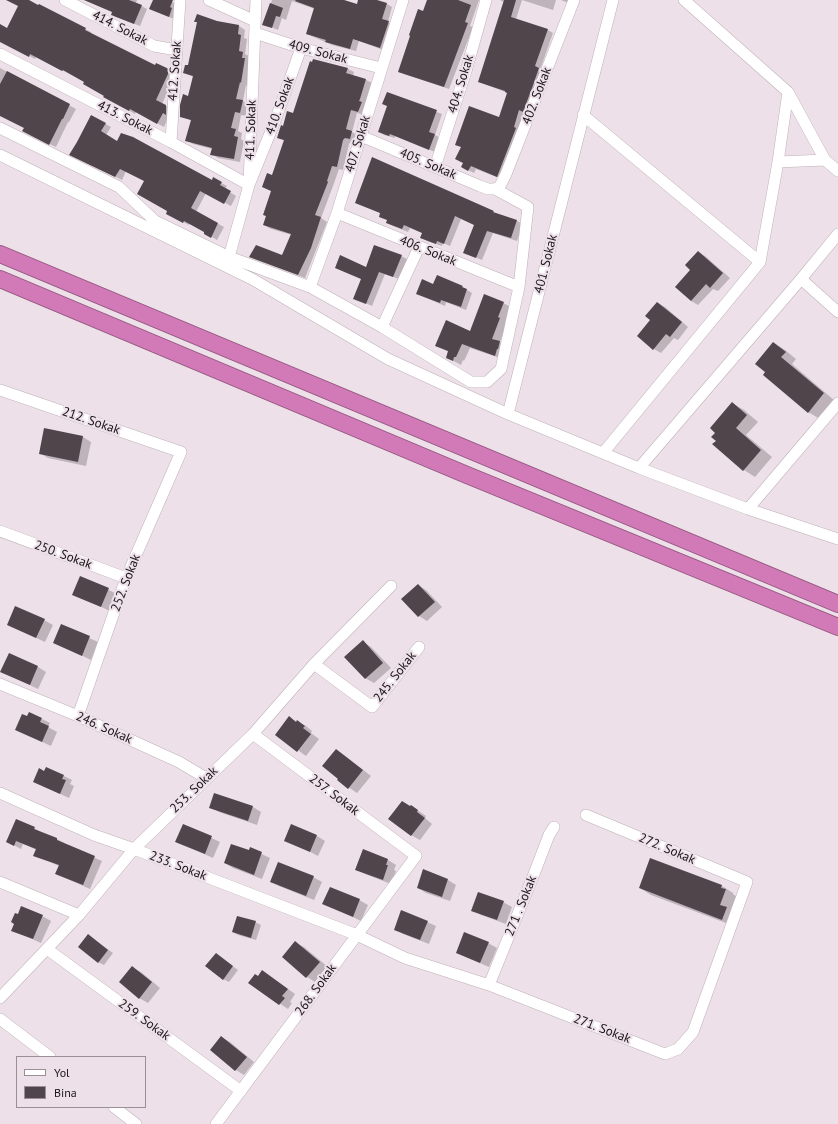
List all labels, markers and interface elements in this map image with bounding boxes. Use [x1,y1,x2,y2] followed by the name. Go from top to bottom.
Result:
[90,7,150,49] street label: 414. Sokak
[287,37,349,67] street label: 409. Sokak
[165,40,185,102] street label: 412. Sokak
[445,53,477,115] street label: 404. Sokak
[519,65,555,127] street label: 402. Sokak
[262,75,298,137] street label: 410. Sokak
[95,97,155,139] street label: 413. Sokak
[242,100,260,160] street label: 411. Sokak
[342,114,374,174] street label: 407. Sokak
[397,145,459,183] street label: 405. Sokak
[397,232,459,270] street label: 406. Sokak
[531,233,561,295] street label: 401. Sokak
[60,404,122,438] street label: 212. Sokak
[32,537,94,573] street label: 250. Sokak
[108,552,144,614] street label: 252. Sokak
[370,648,420,706] street label: 245. Sokak
[73,709,135,747] street label: 246. Sokak
[167,763,221,817] street label: 253. Sokak
[306,771,362,819] street label: 257. Sokak
[636,830,698,868] street label: 272. Sokak
[147,848,209,884] street label: 233. Sokak
[502,874,540,938] street label: 271 . Sokak
[292,961,340,1019] street label: 268. Sokak
[115,996,173,1044] street label: 259. Sokak
[571,1011,633,1047] street label: 271. Sokak
[16,1056,146,1108] legend
[54,1065,70,1080] text: Yol
[54,1085,77,1100] text: Bina

